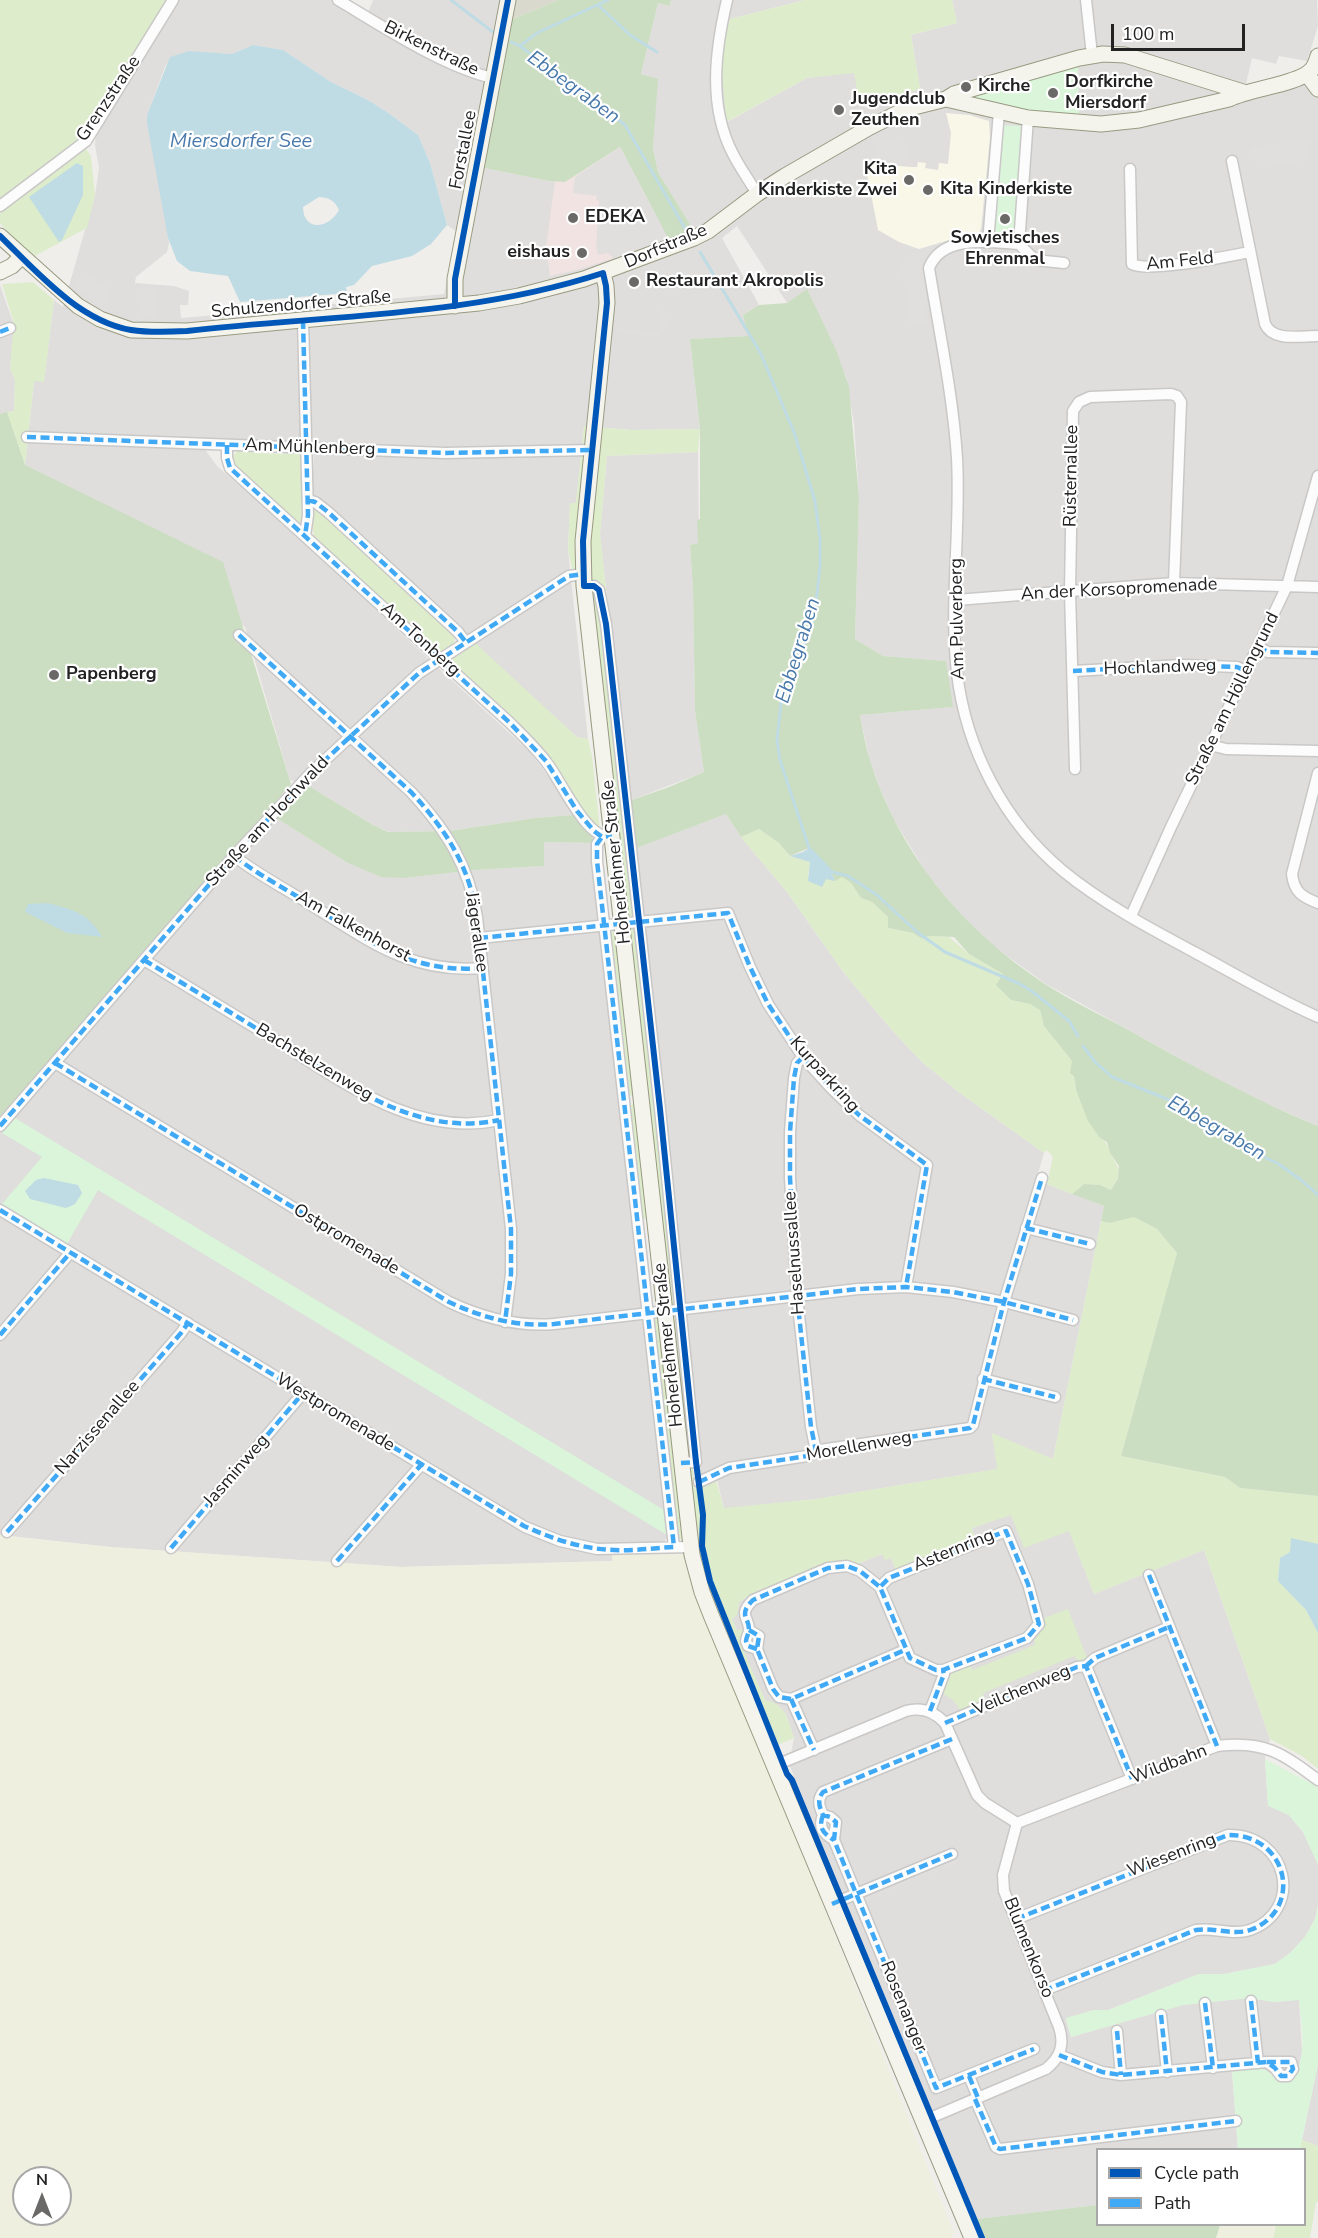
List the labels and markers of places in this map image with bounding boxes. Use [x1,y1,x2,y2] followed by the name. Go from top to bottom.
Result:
[1065,72,1153,115] place label: Dorfkirche Miersdorf
[978,76,1030,98] place label: Kirche
[959,80,973,94] marker: Kirche
[1046,86,1060,100] marker: Dorfkirche Miersdorf
[851,89,945,132] place label: Jugendclub Zeuthen
[832,103,846,117] marker: Jugendclub Zeuthen
[758,159,897,201] place label: Kita Kinderkiste Zwei
[902,173,916,187] marker: Kita Kinderkiste Zwei
[940,179,1072,201] place label: Kita Kinderkiste
[921,183,935,197] marker: Kita Kinderkiste
[585,207,645,229] place label: EDEKA
[566,211,580,225] marker: EDEKA
[998,212,1012,226] marker: Sowjetisches Ehrenmal
[950,228,1060,270] place label: Sowjetisches Ehrenmal
[507,242,570,264] place label: eishaus
[575,246,589,260] marker: eishaus
[646,271,823,293] place label: Restaurant Akropolis
[627,275,641,289] marker: Restaurant Akropolis
[66,664,157,686] place label: Papenberg
[47,668,61,682] marker: Papenberg

